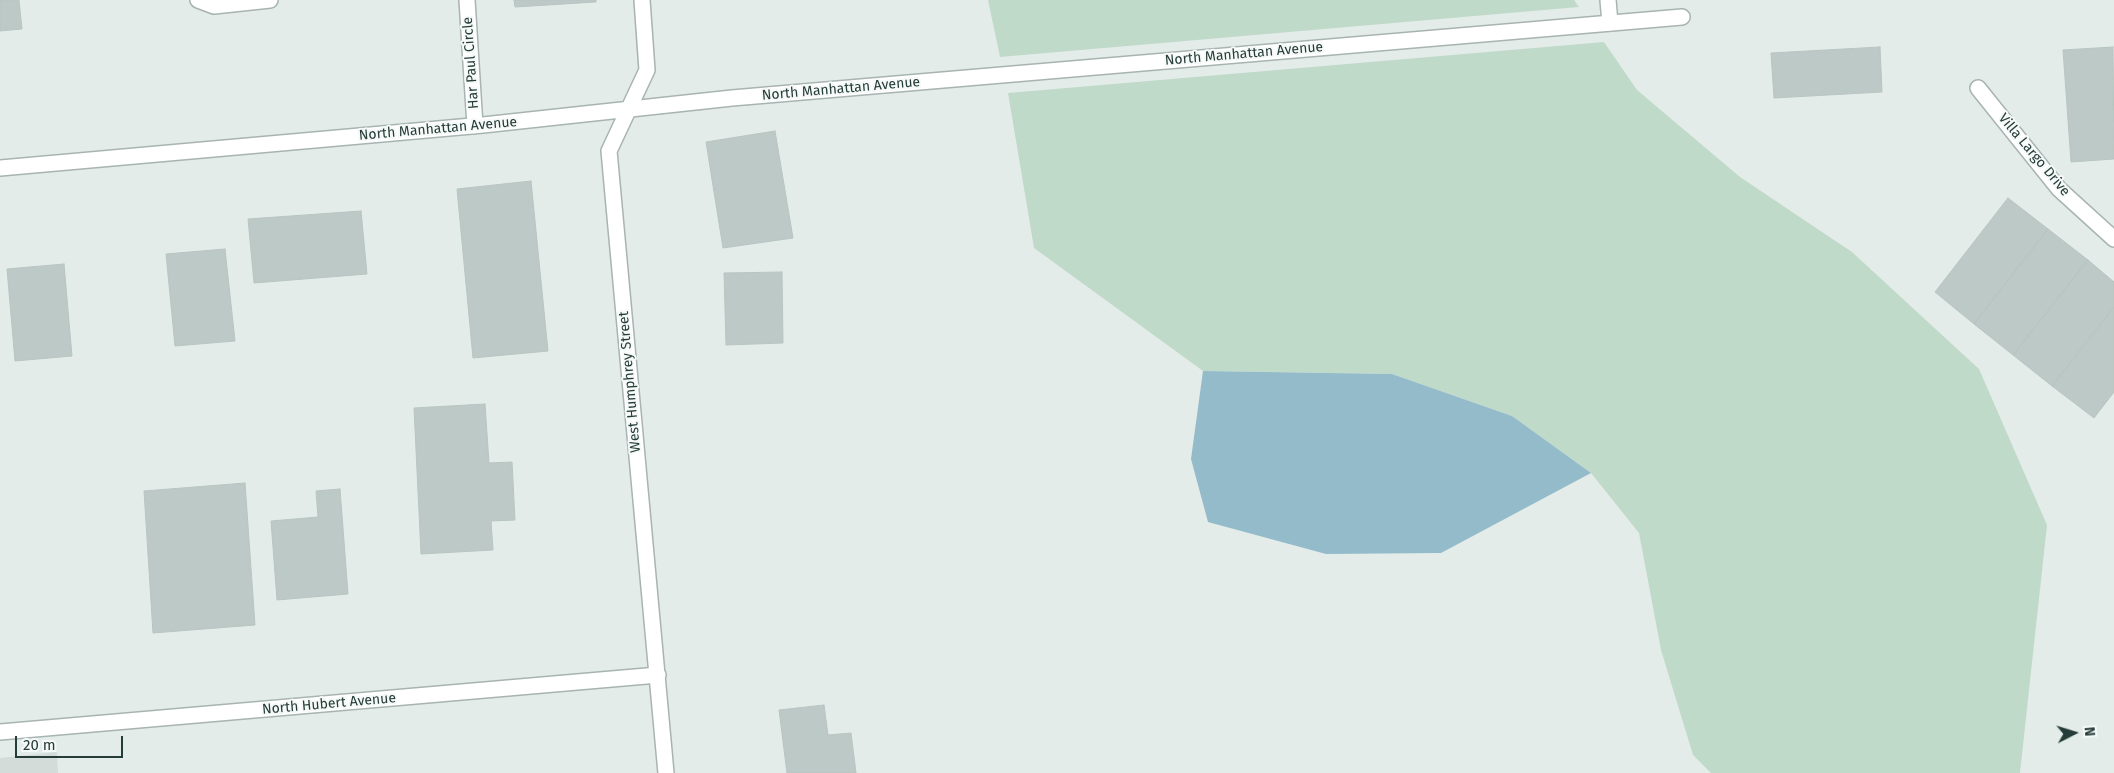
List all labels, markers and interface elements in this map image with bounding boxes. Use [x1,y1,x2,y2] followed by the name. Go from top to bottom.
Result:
[459,16,483,110] street label: Har Paul Circle
[1164,39,1324,69] street label: North Manhattan Avenue
[761,74,921,104] street label: North Manhattan Avenue
[1995,110,2073,200] street label: Villa Largo Drive
[358,114,518,144] street label: North Manhattan Avenue
[615,311,645,453] street label: West Humphrey Street
[261,690,397,718] street label: North Hubert Avenue
[2049,708,2099,758] north arrow
[18,726,125,758] scale bar
[2081,726,2098,737] text: N
[23,736,56,754] text: 20 m

